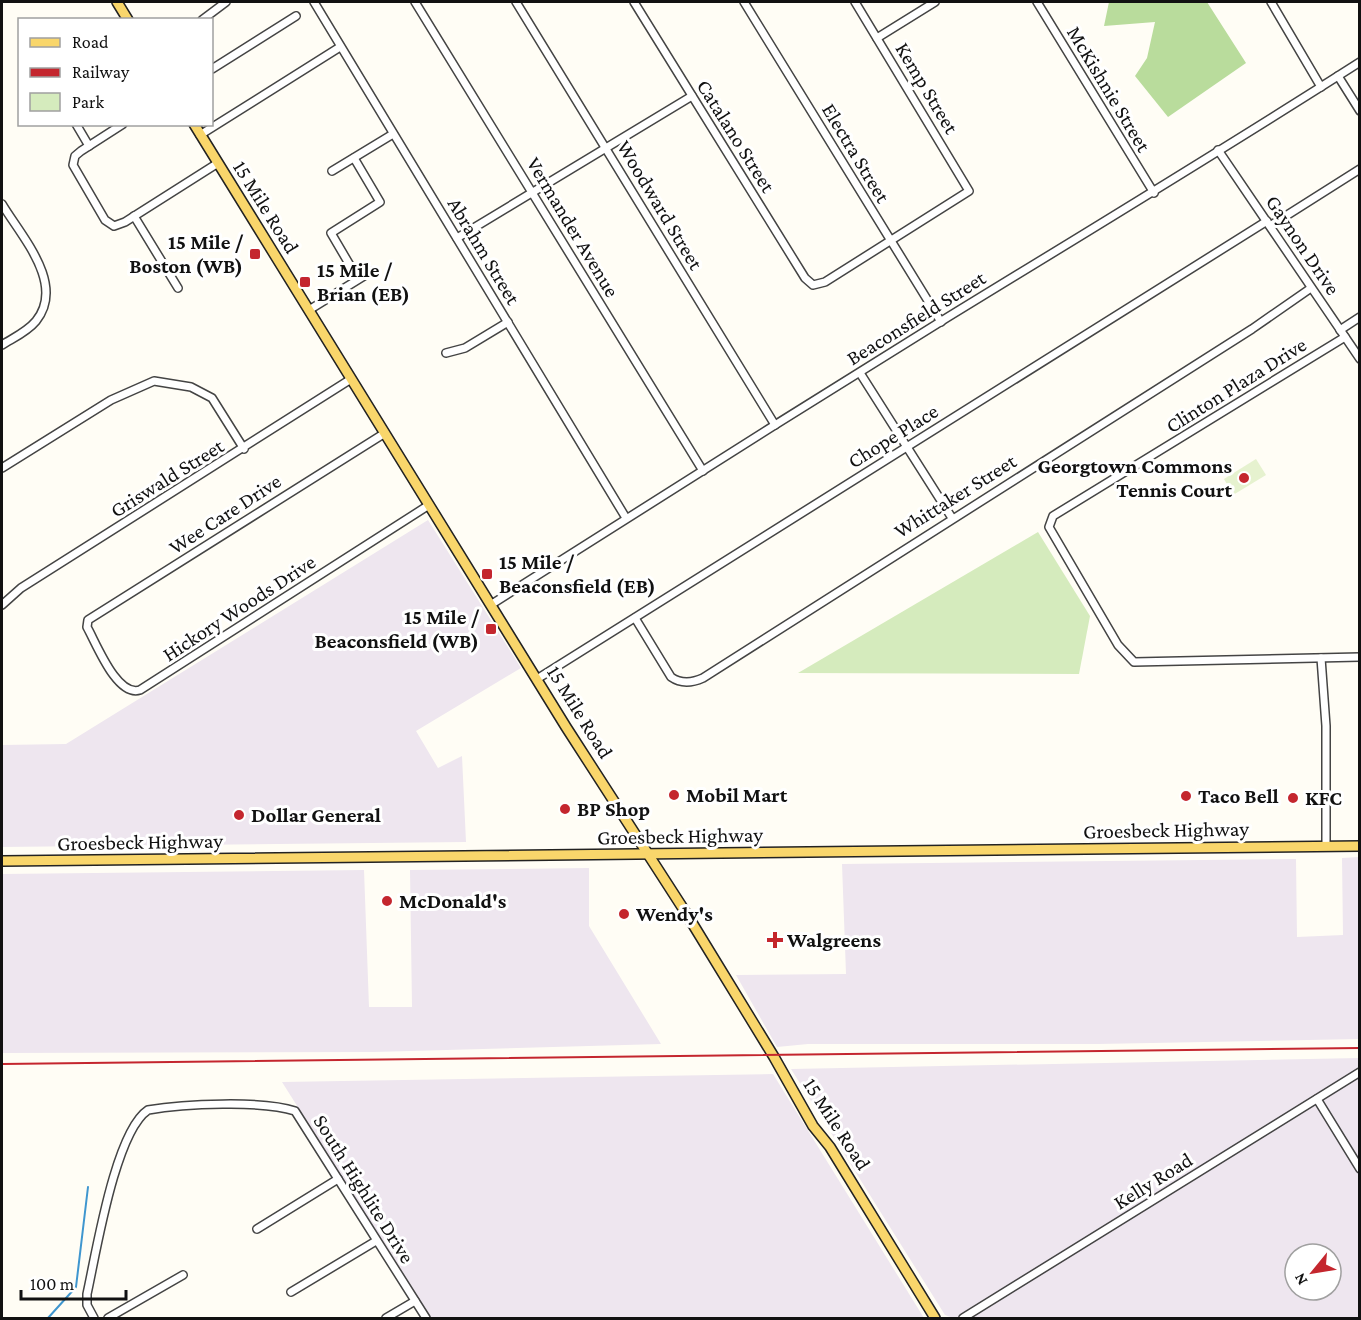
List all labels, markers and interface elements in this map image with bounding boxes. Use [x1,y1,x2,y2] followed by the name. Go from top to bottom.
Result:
[18,18,213,126] legend
[1062,22,1156,157] street label: McKishnie Street
[72,32,109,52] text: Road
[890,38,964,139] street label: Kemp Street
[72,62,130,82] text: Railway
[692,75,781,198] street label: Catalano Street
[72,92,104,112] text: Park
[817,99,896,208] street label: Electra Street
[612,136,709,275] street label: Woodward Street
[522,153,624,301] street label: Vermander Avenue
[228,156,304,258] street label: 15 Mile Road
[1261,191,1345,299] street label: Gaynon Drive
[443,193,526,310] street label: Abrahm Street
[129,230,243,278] place label: 15 Mile / Boston (WB)
[248,247,262,261] marker: 15 Mile / Boston (WB)
[317,258,410,306] place label: 15 Mile / Brian (EB)
[842,265,991,370] street label: Beaconsfield Street
[298,275,312,289] marker: 15 Mile / Brian (EB)
[1161,332,1311,438] street label: Clinton Plaza Drive
[843,399,943,473] street label: Chope Place
[106,433,229,522] street label: Griswald Street
[890,448,1021,543] street label: Whittaker Street
[1037,454,1232,502] place label: Georgtown Commons Tennis Court
[165,469,285,559] street label: Wee Care Drive
[1237,471,1251,485] marker: Georgtown Commons Tennis Court
[158,550,320,666] street label: Hickory Woods Drive
[499,550,656,598] place label: 15 Mile / Beaconsfield (EB)
[480,567,494,581] marker: 15 Mile / Beaconsfield (EB)
[314,605,479,653] place label: 15 Mile / Beaconsfield (WB)
[484,622,498,636] marker: 15 Mile / Beaconsfield (WB)
[542,661,618,763] street label: 15 Mile Road
[686,783,788,807] place label: Mobil Mart
[1198,784,1279,808] place label: Taco Bell
[1305,786,1342,810] place label: KFC
[667,788,681,802] marker: Mobil Mart
[1179,789,1193,803] marker: Taco Bell
[1286,791,1300,805] marker: KFC
[577,797,650,821] place label: BP Shop
[558,802,572,816] marker: BP Shop
[251,803,381,827] place label: Dollar General
[232,808,246,822] marker: Dollar General
[1083,817,1249,843] street label: Groesbeck Highway
[597,823,763,849] street label: Groesbeck Highway
[57,829,223,855] street label: Groesbeck Highway
[399,889,507,913] place label: McDonald's
[380,894,394,908] marker: McDonald's
[635,902,713,926] place label: Wendy's
[617,907,631,921] marker: Wendy's
[786,928,881,952] place label: Walgreens
[768,933,782,947] marker: Walgreens
[798,1073,876,1175] street label: 15 Mile Road
[309,1110,419,1268] street label: South Highlite Drive
[1109,1147,1197,1215] street label: Kelly Road
[1283,1242,1343,1302] north arrow
[21,1263,126,1301] scale bar
[1290,1270,1311,1288] text: N
[30,1274,75,1294] text: 100 m

